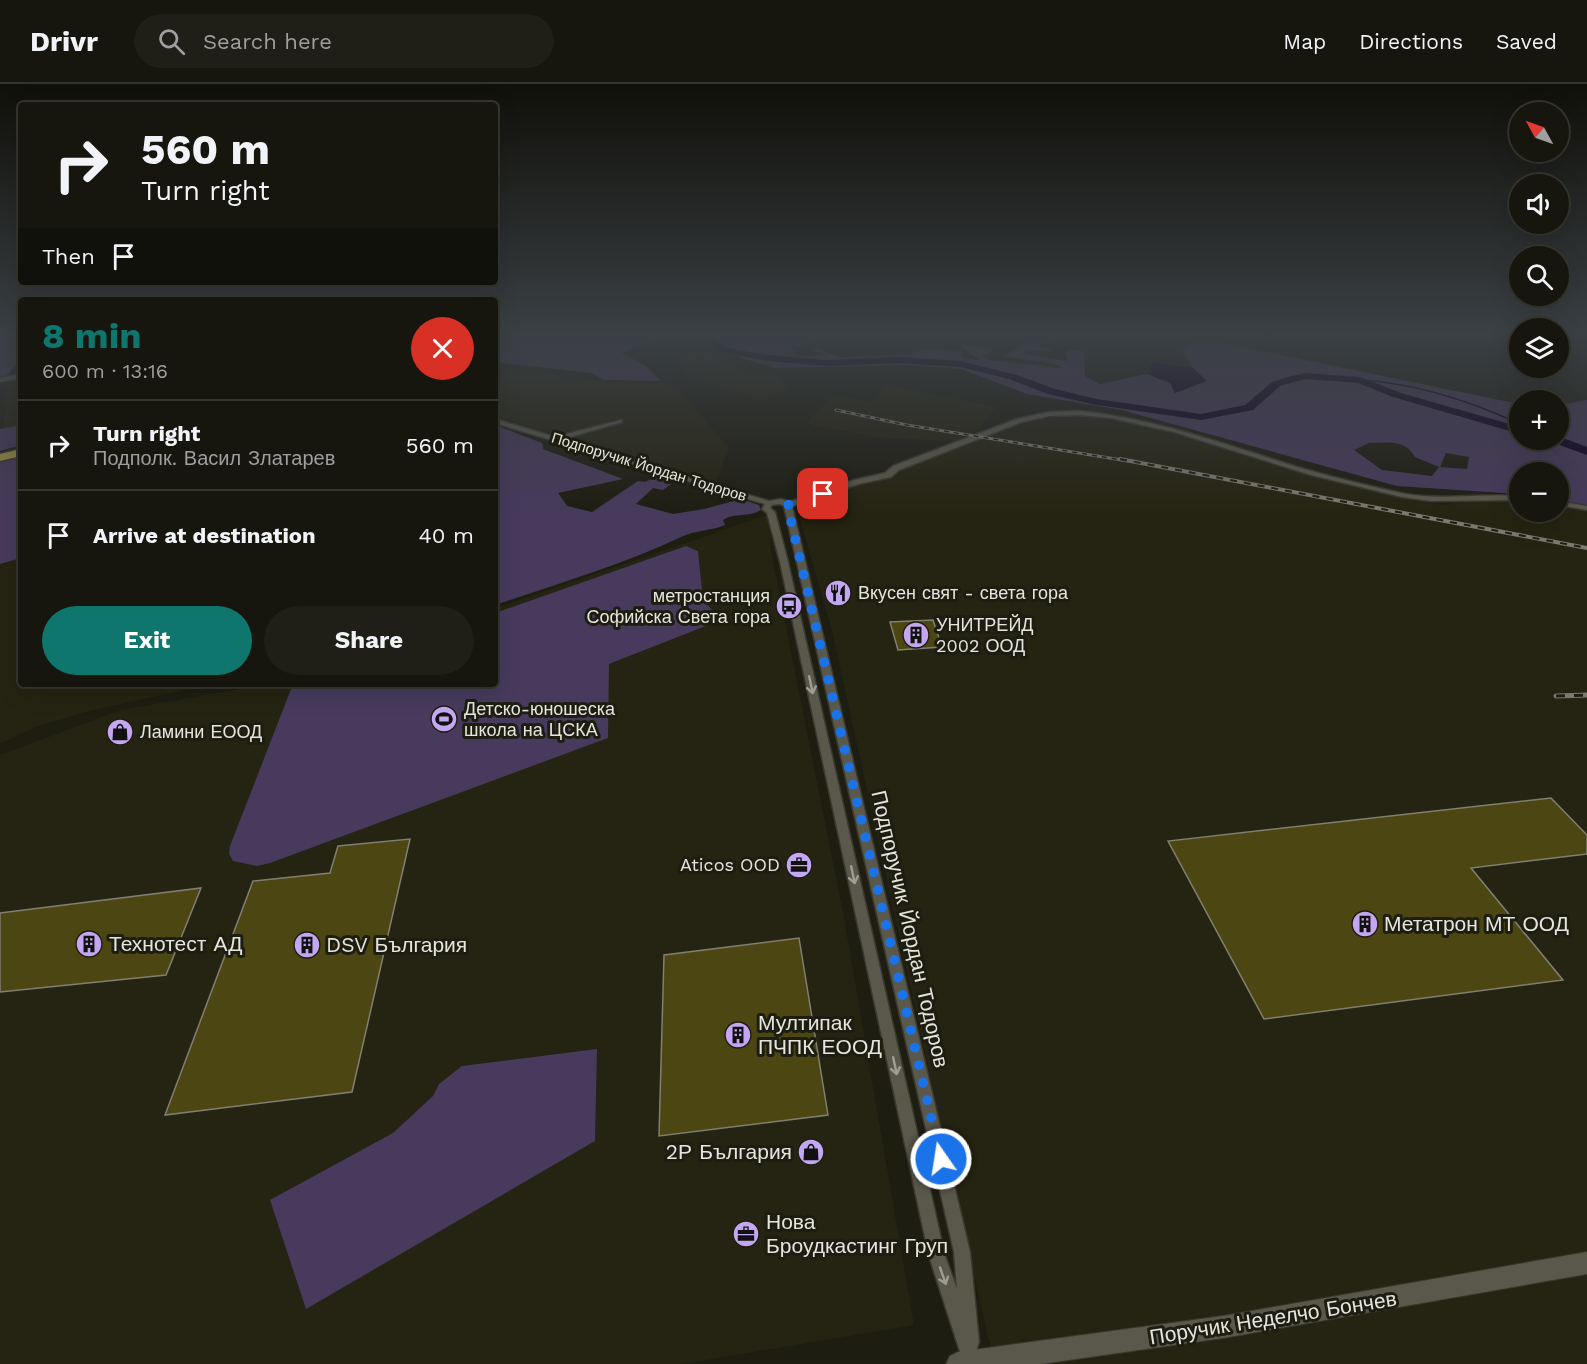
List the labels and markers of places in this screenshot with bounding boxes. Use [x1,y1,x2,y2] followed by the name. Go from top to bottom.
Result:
[797,468,848,519] pin
[823,578,853,608] restaurant icon: Вкусен свят - света гора
[858,582,1069,603] place label: Вкусен свят - света гора
[586,585,771,627] place label: метростанция Софийска Света гора
[774,591,804,621] bus stop icon: метростанция Софийска Света гора
[936,614,1034,656] place label: УНИТРЕЙД 2002 ООД
[901,620,931,650] building icon: УНИТРЕЙД 2002 ООД
[464,698,616,740] place label: Детско-юношеска школа на ЦСКА
[429,704,459,734] sports icon: Детско-юношеска школа на ЦСКА
[105,717,135,747] shop icon: Ламини ЕООД
[140,721,262,742] place label: Ламини ЕООД
[784,850,814,880] office icon: Aticos OOD
[680,854,780,875] place label: Aticos OOD
[1350,909,1380,939] building icon: Метатрон МТ ООД
[1384,911,1569,936] place label: Метатрон МТ ООД
[74,929,104,959] building icon: Технотест АД
[292,930,322,960] building icon: DSV България
[109,931,242,956] place label: Технотест АД
[326,932,467,957] place label: DSV България
[758,1010,882,1059] place label: Мултипак ПЧПК ЕООД
[723,1020,753,1050] building icon: Мултипак ПЧПК ЕООД
[796,1137,826,1167] shop icon: 2Р България
[666,1139,792,1164] place label: 2Р България
[766,1209,948,1258] place label: Нова Броудкастинг Груп
[731,1219,761,1249] office icon: Нова Броудкастинг Груп

